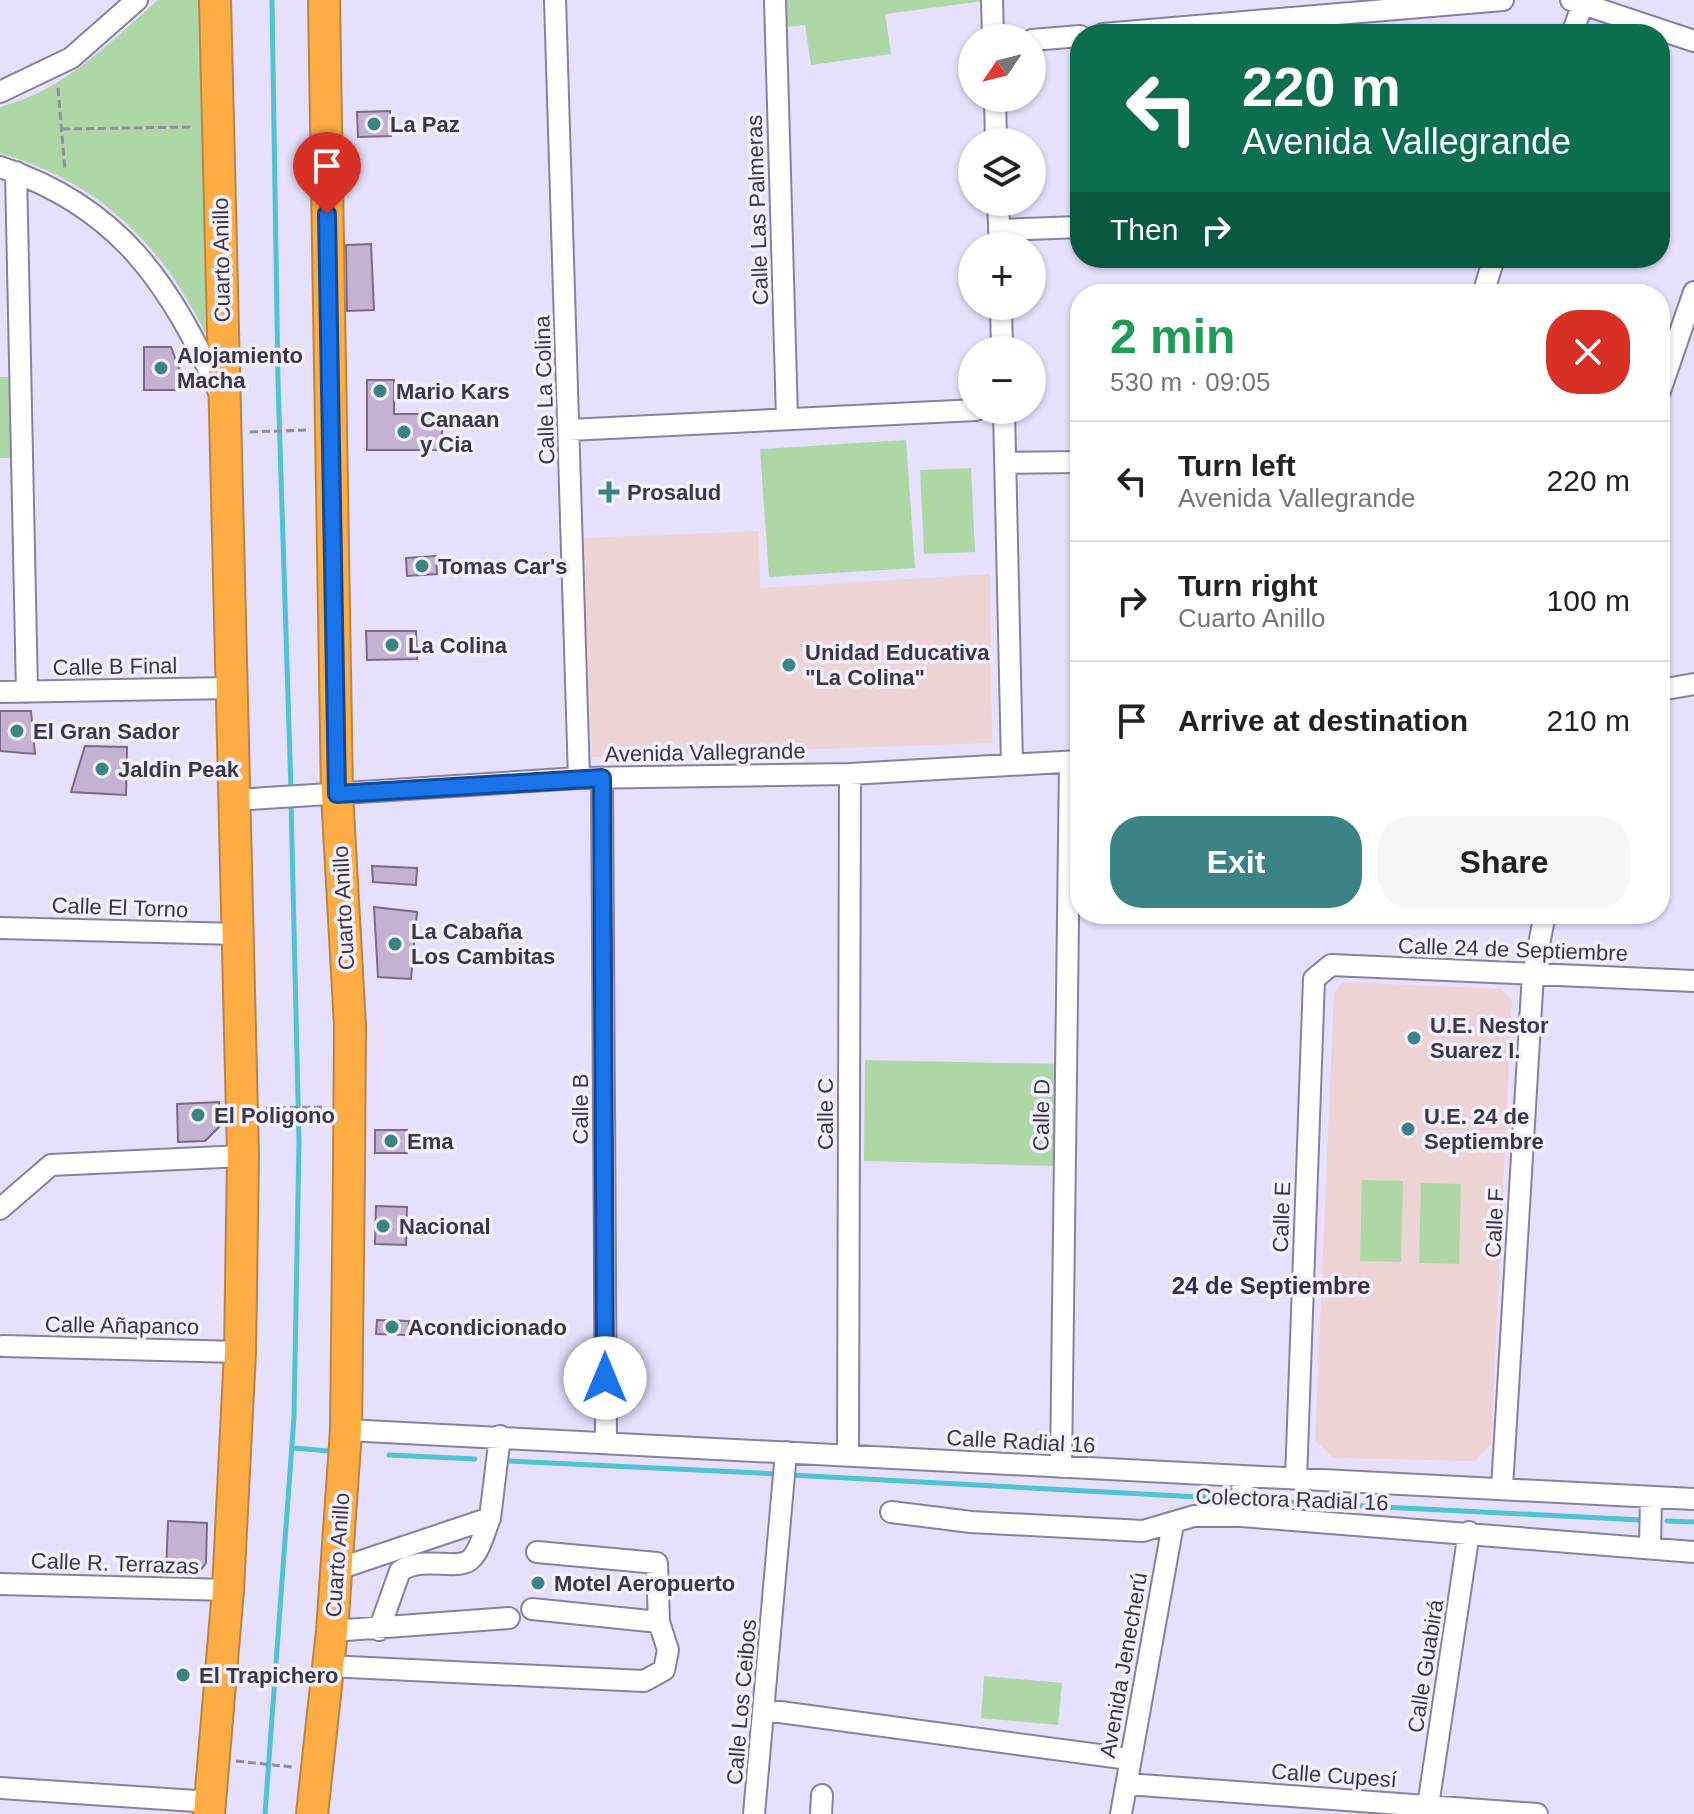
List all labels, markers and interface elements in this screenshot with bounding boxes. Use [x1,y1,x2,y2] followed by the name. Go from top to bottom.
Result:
[958,24,1046,112] north arrow
[958,24,1046,424] map controls
[1242,55,1401,118] text: 220 m
[1110,56,1214,160] icon: left
[390,112,460,137] place label: La Paz
[742,114,773,306] street label: Calle Las Palmeras
[365,115,383,133] marker: La Paz
[1242,121,1571,162] text: Avenida Vallegrande
[958,128,1046,216] button: layers
[293,132,361,214] pin
[305,144,349,188] icon: arrive
[208,197,235,323] street label: Cuarto Anillo
[1194,208,1238,252] icon: right
[1110,213,1178,246] text: Then
[958,232,1046,320] button: +
[1110,310,1235,363] text: 2 min
[1546,310,1630,394] button: close
[529,314,560,465] street label: Calle La Colina
[958,336,1046,424] button: −
[177,343,303,393] place label: Alojamiento Macha
[152,359,170,377] marker: Alojamiento Macha
[1110,367,1270,397] text: 530 m · 09:05
[396,379,510,404] place label: Mario Kars
[371,382,389,400] marker: Mario Kars
[420,407,499,457] place label: Canaan y Cia
[395,423,413,441] marker: Canaan y Cia
[1178,449,1296,482] text: Turn left
[1110,459,1154,503] icon: left
[1547,464,1630,497] text: 220 m
[627,480,721,505] place label: Prosalud
[598,481,620,503] marker: Prosalud
[1178,483,1416,513] text: Avenida Vallegrande
[438,554,568,579] place label: Tomas Car's
[413,557,431,575] marker: Tomas Car's
[1178,569,1317,602] text: Turn right
[1110,579,1154,623] icon: right
[1547,584,1630,617] text: 100 m
[1178,603,1325,633] text: Cuarto Anillo
[408,633,508,658] place label: La Colina
[383,636,401,654] marker: La Colina
[805,640,990,690] place label: Unidad Educativa "La Colina"
[52,653,178,680] street label: Calle B Final
[780,656,798,674] marker: Unidad Educativa "La Colina"
[1110,699,1154,743] icon: arrive
[1178,704,1468,737] text: Arrive at destination
[1547,704,1630,737] text: 210 m
[33,719,180,744] place label: El Gran Sador
[8,722,26,740] marker: El Gran Sador
[604,738,806,767] street label: Avenida Vallegrande
[118,757,240,782] place label: Jaldin Peak
[93,760,111,778] marker: Jaldin Peak
[1110,816,1362,908] button: Exit
[1378,816,1630,908] button: Share
[328,845,359,971] street label: Cuarto Anillo
[51,893,189,922] street label: Calle El Torno
[411,919,555,969] place label: La Cabaña Los Cambitas
[1398,933,1628,966] street label: Calle 24 de Septiembre
[386,935,404,953] marker: La Cabaña Los Cambitas
[1430,1013,1549,1063] place label: U.E. Nestor Suarez I.
[1405,1029,1423,1047] marker: U.E. Nestor Suarez I.
[568,1074,593,1144] street label: Calle B
[813,1078,838,1150] street label: Calle C
[1028,1079,1055,1151] street label: Calle D
[214,1103,335,1128] place label: El Poligono
[1424,1104,1544,1154] place label: U.E. 24 de Septiembre
[189,1106,207,1124] marker: El Poligono
[1399,1120,1417,1138] marker: U.E. 24 de Septiembre
[407,1129,454,1154] place label: Ema
[382,1132,400,1150] marker: Ema
[1268,1181,1295,1253] street label: Calle E
[1480,1188,1509,1258] street label: Calle F
[399,1214,491,1239] place label: Nacional
[374,1217,392,1235] marker: Nacional
[1172,1272,1370,1299] district label: 24 de Septiembre
[45,1312,199,1339] street label: Calle Añapanco
[408,1315,567,1340] place label: Acondicionado
[383,1318,401,1336] marker: Acondicionado
[563,1336,647,1420] position arrow
[946,1425,1096,1458] street label: Calle Radial 16
[1195,1484,1389,1515] street label: Colectora Radial 16
[321,1492,354,1618] street label: Cuarto Anillo
[30,1548,200,1579] street label: Calle R. Terrazas
[1095,1570,1152,1760] street label: Avenida Jenecherú
[554,1571,735,1596] place label: Motel Aeropuerto
[529,1574,547,1592] marker: Motel Aeropuerto
[1403,1597,1448,1734] street label: Calle Guabirá
[722,1618,761,1786] street label: Calle Los Ceibos
[199,1663,338,1688] place label: El Trapichero
[174,1666,192,1684] marker: El Trapichero
[1270,1759,1398,1792] street label: Calle Cupesí

